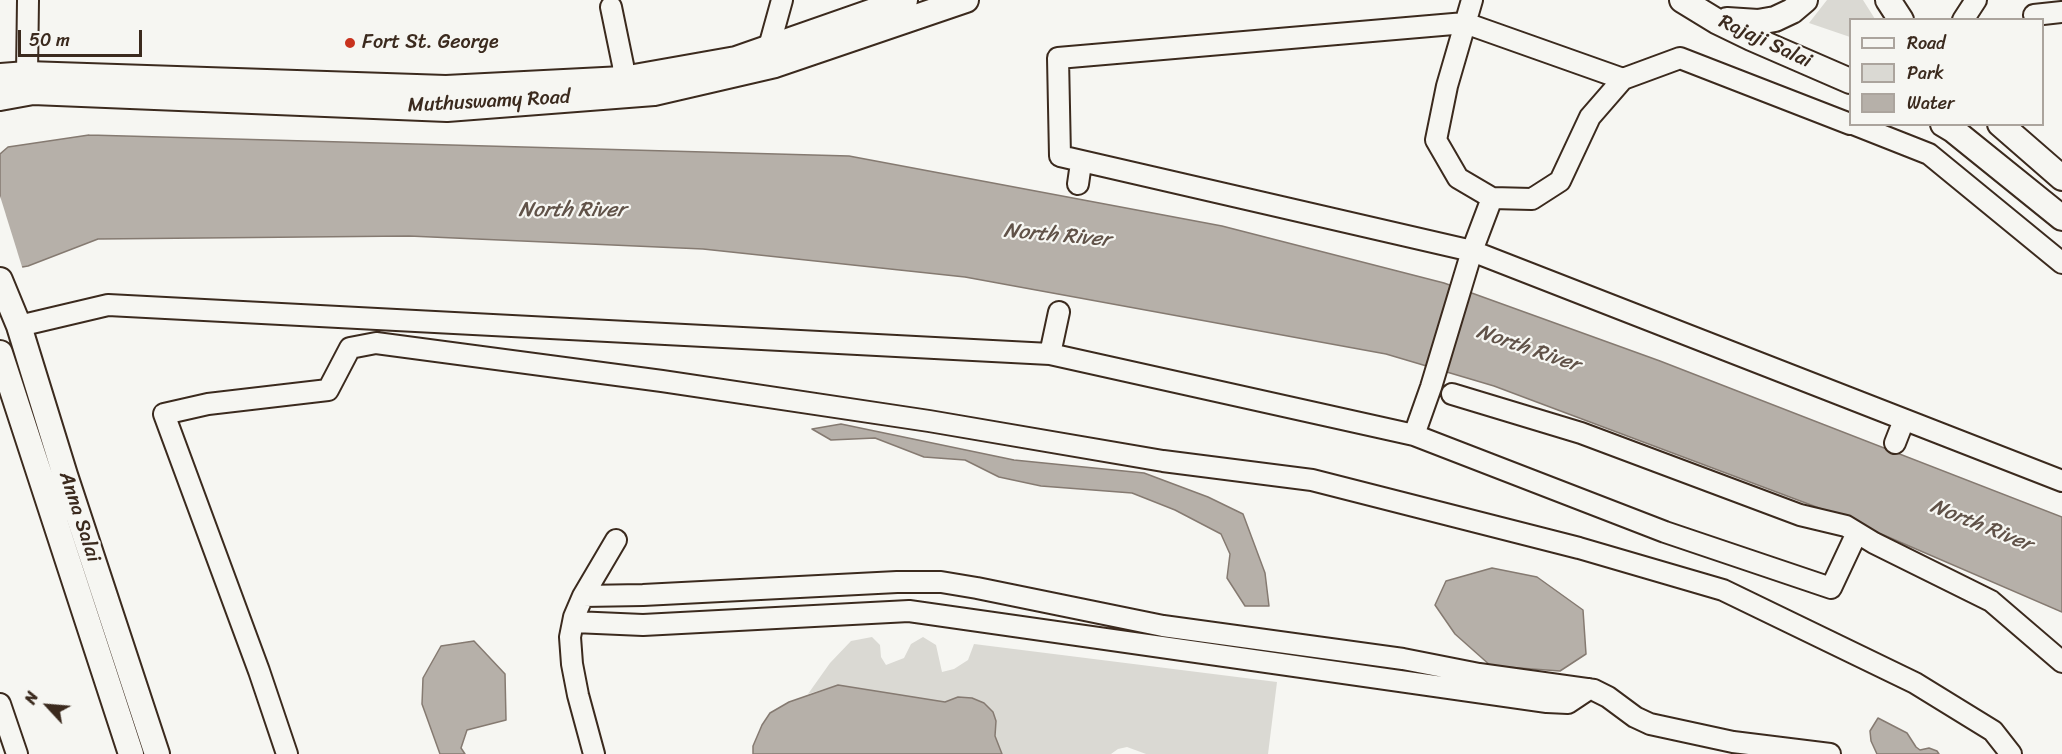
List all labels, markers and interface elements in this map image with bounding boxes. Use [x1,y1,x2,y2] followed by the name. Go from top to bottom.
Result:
[1715,10,1815,74] street label: Rajaji Salai
[21,18,146,56] scale bar
[1849,18,2044,126] legend
[29,24,70,56] text: 50 m
[1907,27,1946,59] text: Road
[362,31,499,55] place label: Fort St. George
[343,36,357,50] marker: Fort St. George
[1907,57,1944,89] text: Park
[407,86,571,118] street label: Muthuswamy Road
[1907,87,1954,119] text: Water
[518,198,626,224] water label: North River
[1003,219,1111,253] water label: North River
[1473,320,1583,378] water label: North River
[53,469,105,565] street label: Anna Salai
[1927,494,2035,558] water label: North River
[18,676,78,736] north arrow
[16,687,47,709] text: N

